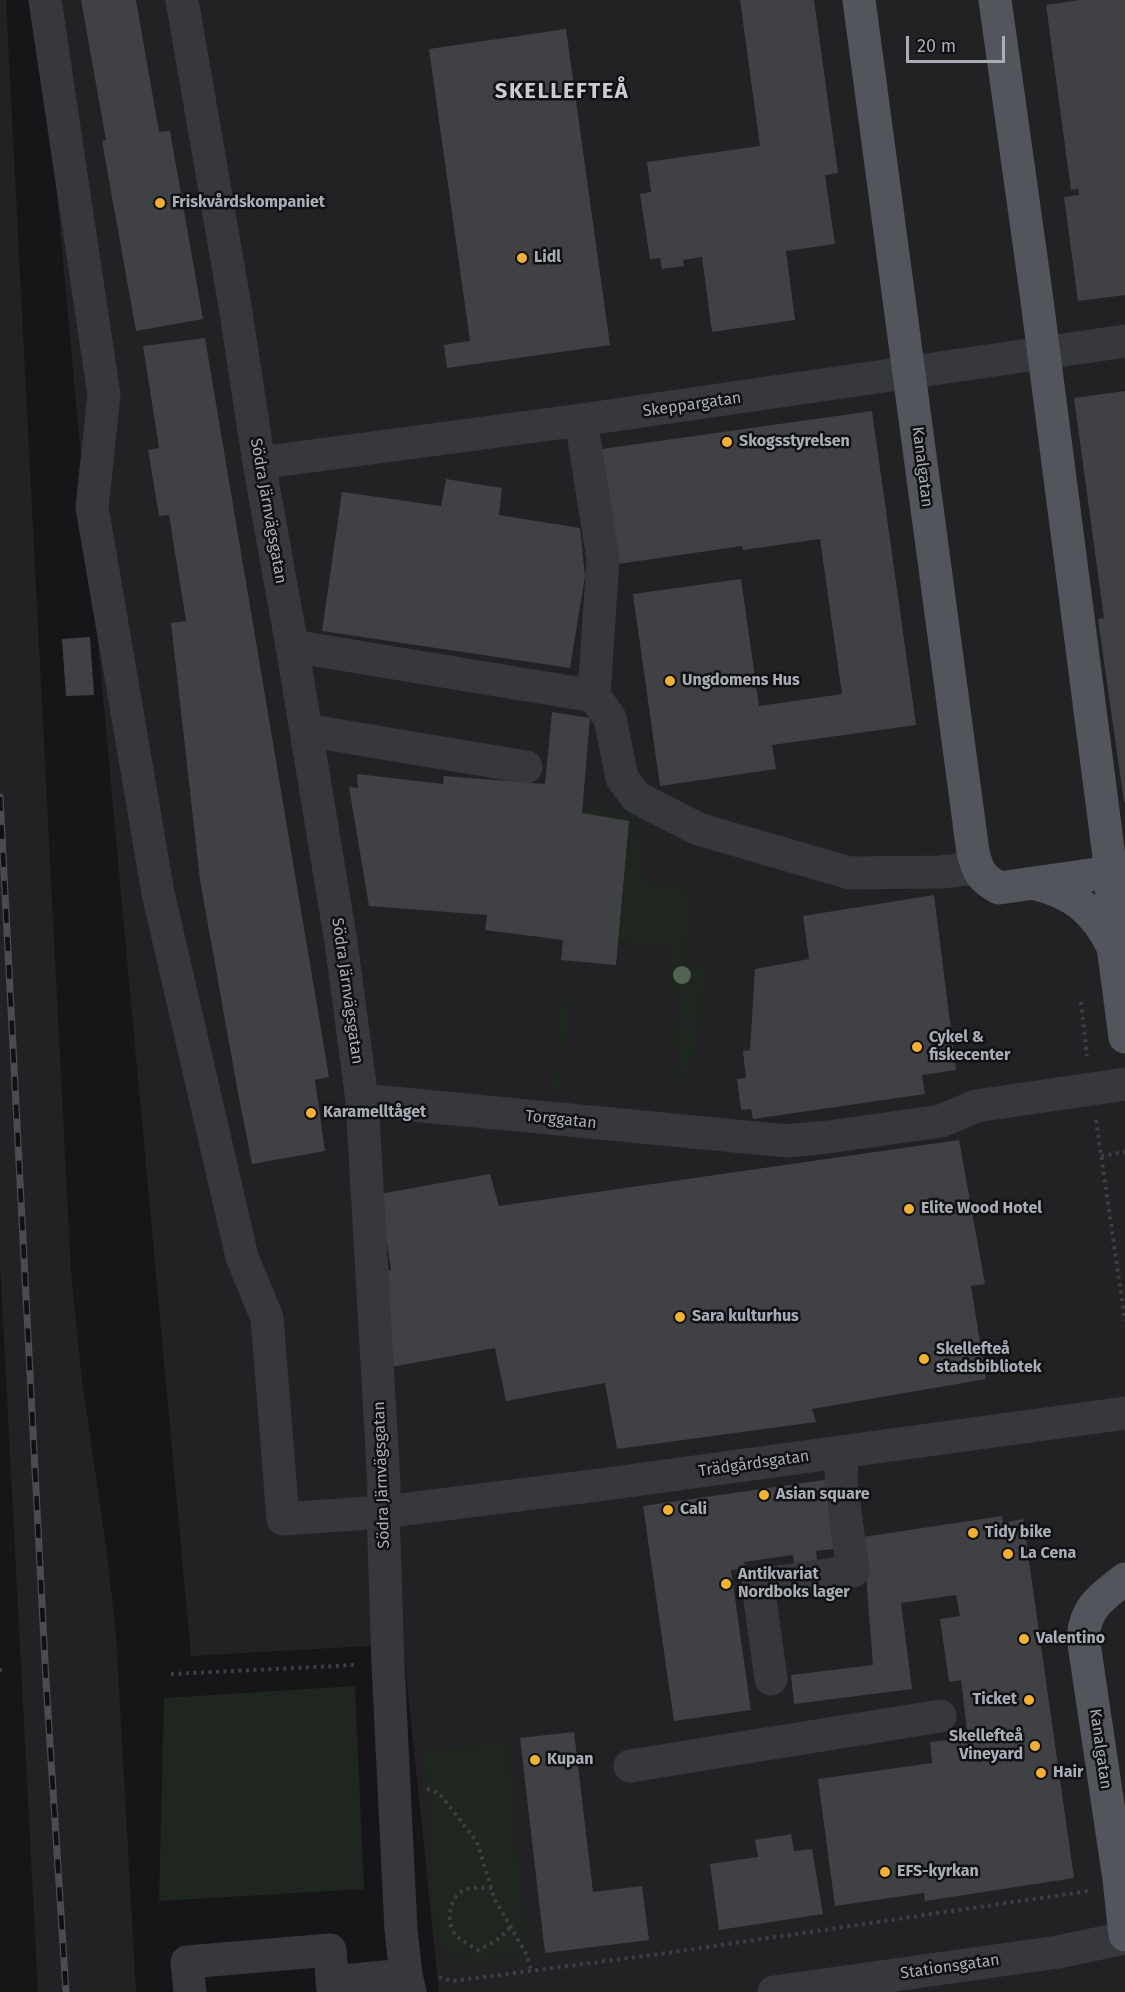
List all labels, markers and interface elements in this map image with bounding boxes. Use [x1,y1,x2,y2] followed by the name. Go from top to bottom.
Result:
[909,24,1008,62] scale bar
[917,35,956,57] text: 20 m
[495,79,629,105] district label: SKELLEFTEÅ
[172,193,325,213] place label: Friskvårdskompaniet
[153,196,167,210] marker: Friskvårdskompaniet
[534,248,561,268] place label: Lidl
[515,251,529,265] marker: Lidl
[641,389,743,421] street label: Skeppargatan
[908,426,936,508] street label: Kanalgatan
[739,432,850,452] place label: Skogsstyrelsen
[720,435,734,449] marker: Skogsstyrelsen
[246,437,290,585] street label: Södra Järnvägsgatan
[682,671,800,691] place label: Ungdomens Hus
[663,674,677,688] marker: Ungdomens Hus
[327,917,367,1065] street label: Södra Järnvägsgatan
[929,1028,1010,1066] place label: Cykel & fiskecenter
[910,1040,924,1054] marker: Cykel & fiskecenter
[323,1103,426,1123] place label: Karamelltåget
[304,1106,318,1120] marker: Karamelltåget
[524,1107,598,1133] street label: Torggatan
[921,1199,1042,1219] place label: Elite Wood Hotel
[902,1202,916,1216] marker: Elite Wood Hotel
[692,1307,799,1327] place label: Sara kulturhus
[673,1310,687,1324] marker: Sara kulturhus
[936,1340,1042,1378] place label: Skellefteå stadsbibliotek
[917,1352,931,1366] marker: Skellefteå stadsbibliotek
[370,1401,394,1549] street label: Södra Järnvägsgatan
[697,1447,811,1481] street label: Trädgårdsgatan
[776,1485,869,1505] place label: Asian square
[757,1488,771,1502] marker: Asian square
[680,1500,707,1520] place label: Cali
[661,1503,675,1517] marker: Cali
[985,1523,1051,1543] place label: Tidy bike
[966,1526,980,1540] marker: Tidy bike
[1020,1544,1076,1564] place label: La Cena
[1001,1547,1015,1561] marker: La Cena
[738,1565,850,1603] place label: Antikvariat Nordboks lager
[719,1577,733,1591] marker: Antikvariat Nordboks lager
[1036,1629,1105,1649] place label: Valentino
[1017,1632,1031,1646] marker: Valentino
[973,1690,1017,1710] place label: Ticket
[1022,1693,1036,1707] marker: Ticket
[1085,1708,1115,1790] street label: Kanalgatan
[949,1727,1023,1765] place label: Skellefteå Vineyard
[1028,1739,1042,1753] marker: Skellefteå Vineyard
[547,1750,593,1770] place label: Kupan
[528,1753,542,1767] marker: Kupan
[1053,1763,1083,1783] place label: Hair
[1034,1766,1048,1780] marker: Hair
[897,1862,979,1882] place label: EFS-kyrkan
[878,1865,892,1879] marker: EFS-kyrkan
[899,1951,1001,1983] street label: Stationsgatan

